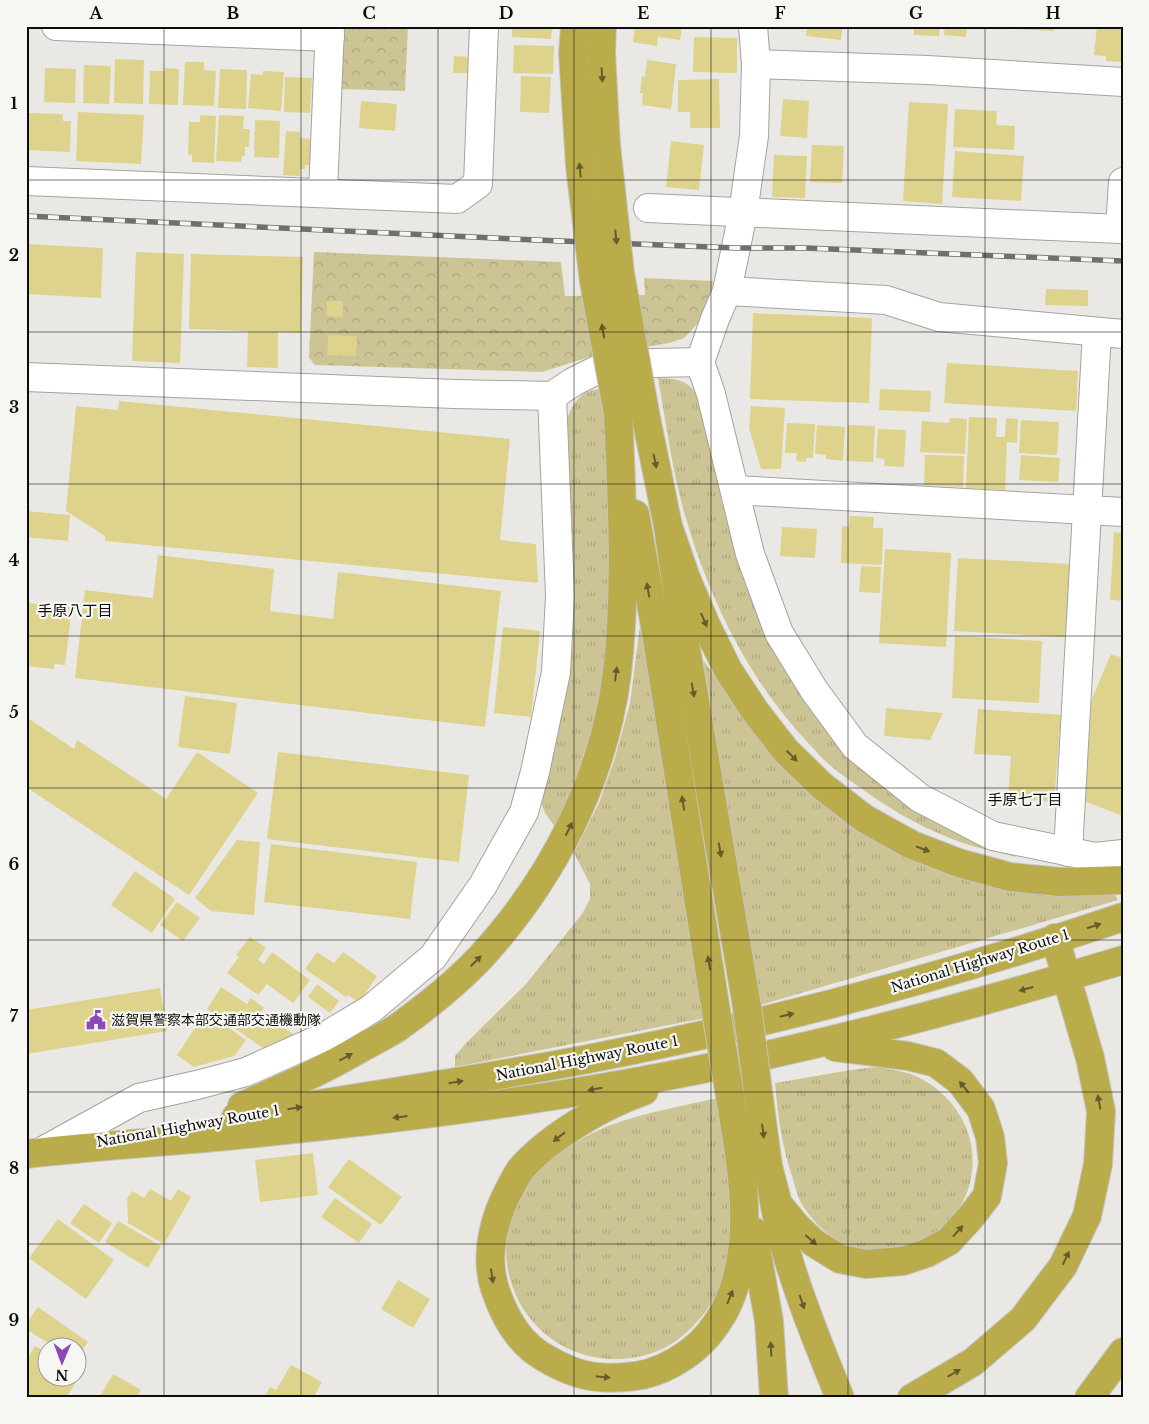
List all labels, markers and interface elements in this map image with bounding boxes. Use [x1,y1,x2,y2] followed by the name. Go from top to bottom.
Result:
[89,3,104,23] text: A
[227,3,240,23] text: B
[362,3,376,23] text: C
[499,3,513,23] text: D
[637,3,649,23] text: E
[774,3,786,23] text: F
[909,3,923,23] text: G
[1045,3,1061,23] text: H
[599,67,607,83] one-way arrow
[11,93,18,113] text: 1
[576,162,584,178] one-way arrow
[612,229,620,245] one-way arrow
[9,245,19,265] text: 2
[598,323,606,339] one-way arrow
[9,397,19,417] text: 3
[651,453,659,469] one-way arrow
[9,550,19,570] text: 4
[644,582,652,598] one-way arrow
[37,601,113,620] district label: 手原八丁目
[700,613,708,627] one-way arrow
[612,666,620,682] one-way arrow
[690,682,698,698] one-way arrow
[9,702,19,722] text: 5
[785,750,797,762] one-way arrow
[987,790,1063,809] district label: 手原七丁目
[679,794,687,810] one-way arrow
[565,822,573,836] one-way arrow
[717,842,725,858] one-way arrow
[916,845,931,853] one-way arrow
[9,854,20,874] text: 6
[1087,922,1102,930] one-way arrow
[889,925,1071,997] street label: National Highway Route 1
[470,955,482,967] one-way arrow
[704,955,712,971] one-way arrow
[1018,985,1033,993] one-way arrow
[10,1006,19,1026] text: 7
[85,1009,107,1031] public building icon: 滋賀県警察本部交通部交通機動隊
[111,1011,321,1029] place label: 滋賀県警察本部交通部交通機動隊
[779,1011,794,1019] one-way arrow
[494,1031,680,1085] street label: National Highway Route 1
[338,1053,353,1061] one-way arrow
[448,1078,464,1086] one-way arrow
[958,1081,969,1094] one-way arrow
[587,1086,603,1094] one-way arrow
[1095,1095,1103,1110] one-way arrow
[95,1101,281,1151] street label: National Highway Route 1
[288,1103,304,1111] one-way arrow
[391,1113,407,1121] one-way arrow
[760,1123,768,1139] one-way arrow
[552,1132,566,1142] one-way arrow
[9,1158,19,1178] text: 8
[952,1226,964,1238] one-way arrow
[804,1234,817,1245] one-way arrow
[1062,1251,1070,1266] one-way arrow
[489,1268,497,1284] one-way arrow
[727,1290,735,1304] one-way arrow
[798,1295,806,1310] one-way arrow
[9,1310,20,1330] text: 9
[38,1336,88,1386] north arrow
[766,1341,774,1357] one-way arrow
[55,1366,69,1384] text: N
[946,1369,961,1377] one-way arrow
[595,1373,611,1381] one-way arrow

